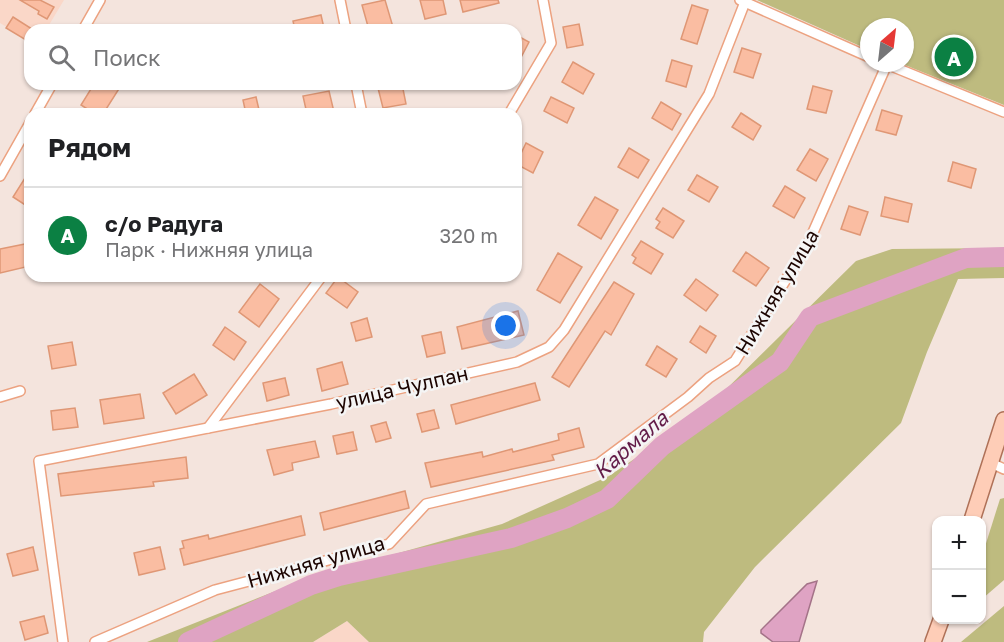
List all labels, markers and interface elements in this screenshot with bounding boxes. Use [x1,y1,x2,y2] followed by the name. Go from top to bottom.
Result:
[860,18,914,72] north arrow
[24,24,522,90] search box
[934,34,974,80] pin: A
[45,41,78,74] icon: search
[93,44,161,71] text: Поиск
[48,132,131,163] text: Рядом
[105,210,223,237] text: с/о Радуга
[60,223,75,247] text: A
[440,223,498,247] text: 320 m
[729,224,823,359] street label: Нижняя улица
[105,237,313,261] text: Парк · Нижняя улица
[491,311,520,340] your location
[333,360,470,414] street label: улица Чулпан
[588,404,674,484] water label: Кармала
[932,516,986,624] map controls
[932,516,986,570] button: +
[244,530,387,592] street label: Нижняя улица
[932,570,986,624] button: −

